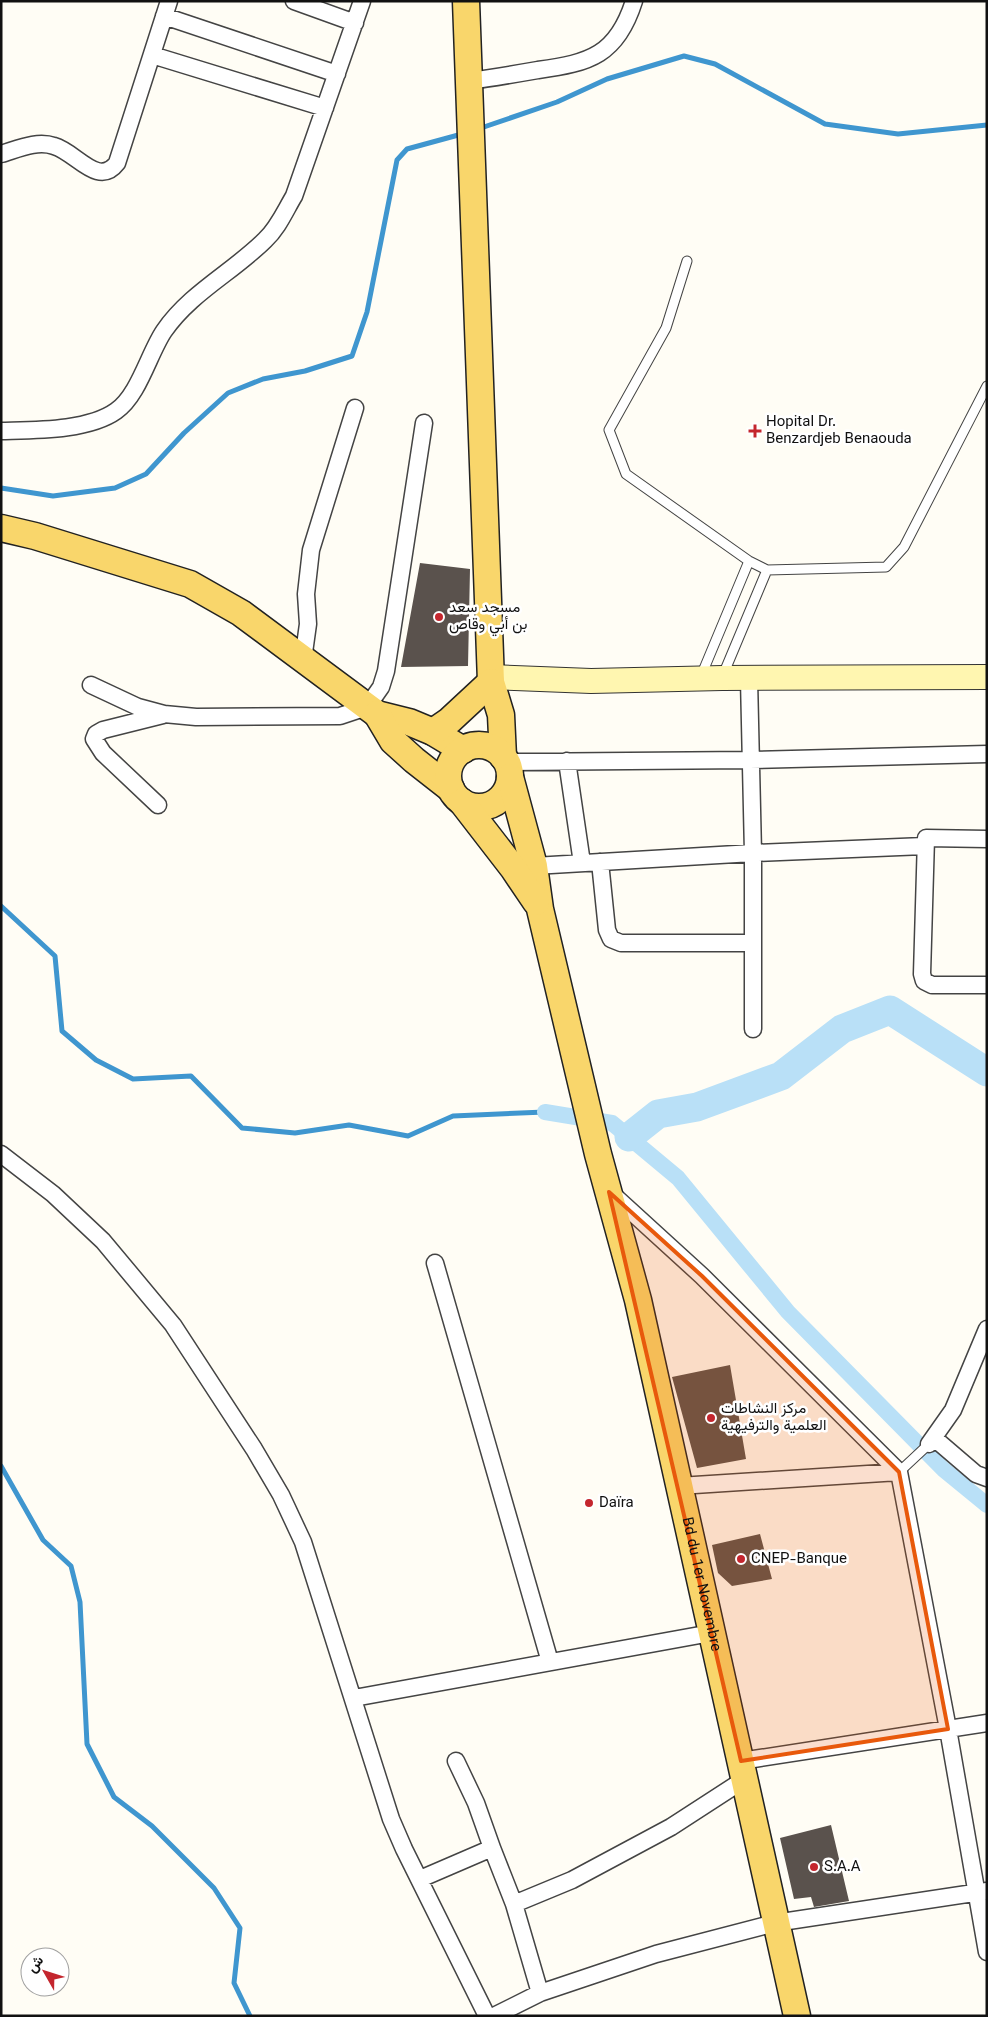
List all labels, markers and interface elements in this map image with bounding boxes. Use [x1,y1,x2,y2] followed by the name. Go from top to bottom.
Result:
[766,411,912,451] place label: Hopital Dr. Benzardjeb Benaouda
[748,424,762,438] marker: Hopital Dr. Benzardjeb Benaouda
[449,597,528,637] place label: مسجد سعد بن أبي وقاص
[433,611,445,623] marker: مسجد سعد بن أبي وقاص
[721,1398,826,1438] place label: مركز النشاطات العلمية والترفيهية
[705,1412,717,1424] marker: مركز النشاطات العلمية والترفيهية
[599,1492,634,1515] place label: Daïra
[583,1497,595,1509] marker: Daïra
[675,1515,727,1654] street label: Bd du 1er Novembre
[751,1548,847,1571] place label: CNEP-Banque
[735,1553,747,1565] marker: CNEP-Banque
[824,1856,861,1879] place label: S.A.A
[808,1861,820,1873] marker: S.A.A
[20,1947,70,1997] north arrow
[23,1951,50,1979] text: ش

